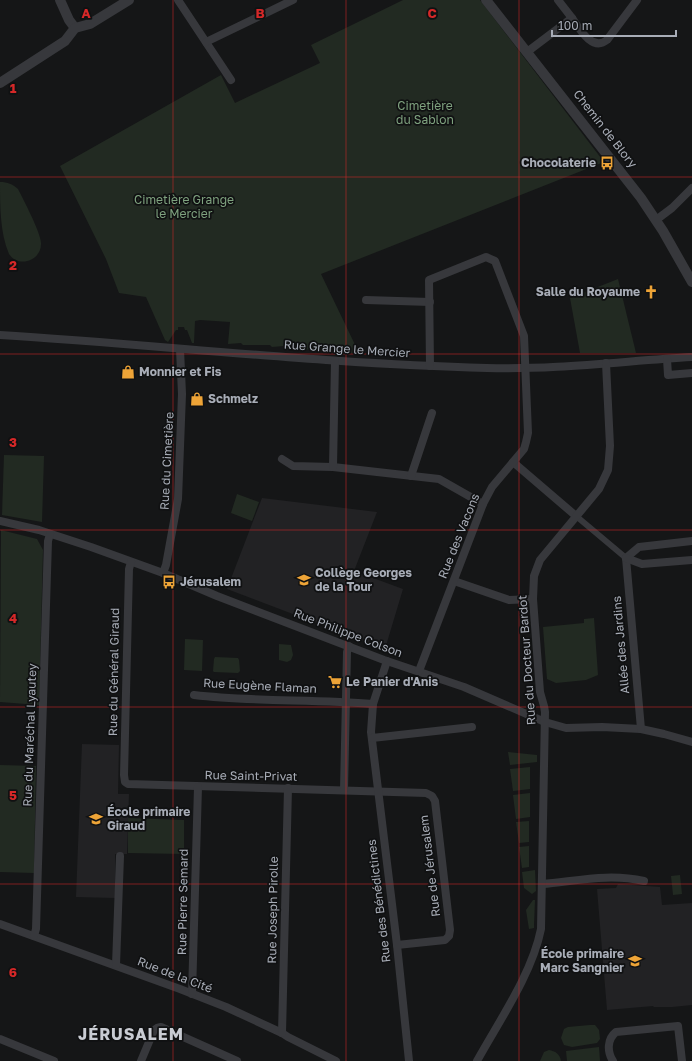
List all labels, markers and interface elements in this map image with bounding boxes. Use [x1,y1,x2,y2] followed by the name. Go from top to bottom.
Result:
[81,5,91,21] text: A
[255,5,265,21] text: B
[427,5,437,21] text: C
[552,12,676,38] scale bar
[558,18,592,33] text: 100 m
[10,80,17,96] text: 1
[570,87,641,171] street label: Chemin de Blory
[396,98,454,127] park label: Cimetière du Sablon
[521,155,596,170] place label: Chocolaterie
[599,155,615,171] bus stop icon: Chocolaterie
[134,192,234,221] park label: Cimetière Grange le Mercier
[9,257,17,273] text: 2
[536,284,640,299] place label: Salle du Royaume
[643,284,659,300] church icon: Salle du Royaume
[283,337,411,360] street label: Rue Grange le Mercier
[120,364,136,380] shop icon: Monnier et Fis
[139,364,222,379] place label: Monnier et Fis
[189,391,205,407] shop icon: Schmelz
[208,391,258,406] place label: Schmelz
[156,411,177,510] street label: Rue du Cimetière
[9,434,17,450] text: 3
[435,491,482,581] street label: Rue des Vacons
[315,565,412,594] place label: Collège Georges de la Tour
[296,572,312,588] school or university icon: Collège Georges de la Tour
[161,574,177,590] bus stop icon: Jérusalem
[180,574,241,589] place label: Jérusalem
[514,594,539,726] street label: Rue du Docteur Bardot
[609,595,632,695] street label: Allée des Jardins
[292,605,405,660] street label: Rue Philippe Colson
[105,608,122,736] street label: Rue du Général Giraud
[9,610,17,626] text: 4
[20,663,40,807] street label: Rue du Maréchal Lyautey
[327,674,343,690] supermarket icon: Le Panier d'Anis
[346,674,439,689] place label: Le Panier d'Anis
[203,675,317,696] street label: Rue Eugène Flaman
[204,767,298,784] street label: Rue Saint-Privat
[9,787,17,803] text: 5
[107,804,190,833] place label: École primaire Giraud
[88,811,104,827] school or university icon: École primaire Giraud
[416,814,443,918] street label: Rue de Jérusalem
[364,839,394,964] street label: Rue des Bénédictines
[174,849,191,955] street label: Rue Pierre Semard
[264,856,281,964] street label: Rue Joseph Pirolle
[540,946,624,975] place label: École primaire Marc Sangnier
[135,953,215,996] street label: Rue de la Cité
[627,953,643,969] school or university icon: École primaire Marc Sangnier
[9,964,17,980] text: 6
[78,1024,184,1044] district label: JÉRUSALEM

